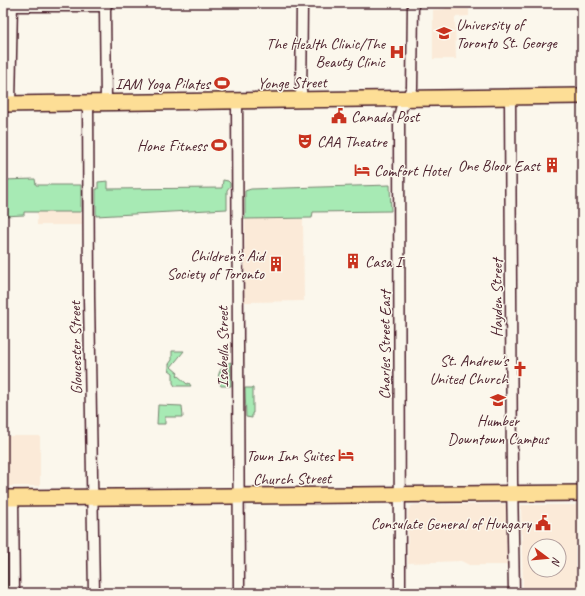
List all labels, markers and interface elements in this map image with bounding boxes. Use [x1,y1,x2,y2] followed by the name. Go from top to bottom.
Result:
[456,15,558,53] place label: University of Toronto St. George
[435,24,453,42] school or university icon: University of Toronto St. George
[266,34,387,72] place label: The Health Clinic/The Beauty Clinic
[388,43,406,61] hospital icon: The Health Clinic/The Beauty Clinic
[257,72,329,94] street label: Yonge Street
[115,74,212,94] place label: IAM Yoga Pilates
[213,74,231,92] sports icon: IAM Yoga Pilates
[330,107,348,125] public building icon: Canada Post
[351,107,421,127] place label: Canada Post
[296,132,314,150] theatre icon: CAA Theatre
[317,132,389,152] place label: CAA Theatre
[137,136,209,156] place label: Hone Fitness
[210,136,228,154] sports icon: Hone Fitness
[458,156,542,176] place label: One Bloor East
[543,156,561,174] building icon: One Bloor East
[353,161,371,179] hotel icon: Comfort Hotel
[374,161,453,181] place label: Comfort Hotel
[167,246,267,284] place label: Children's Aid Society of Toronto
[344,252,362,270] building icon: Casa I
[365,252,405,272] place label: Casa I
[267,255,285,273] building icon: Children's Aid Society of Toronto
[487,256,507,337] street label: Hayden Street
[375,288,395,400] street label: Charles Street East
[65,300,87,395] street label: Gloucester Street
[213,305,233,388] street label: Isabella Street
[429,351,510,389] place label: St. Andrew's United Church
[511,360,529,378] church icon: St. Andrew's United Church
[489,391,507,409] school or university icon: Humber Downtown Campus
[448,411,550,449] place label: Humber Downtown Campus
[246,446,336,466] place label: Town Inn Suites
[337,446,355,464] hotel icon: Town Inn Suites
[253,468,333,490] street label: Church Street
[371,514,533,534] place label: Consulate General of Hungary
[534,514,552,532] public building icon: Consulate General of Hungary
[527,538,567,578] north arrow
[548,556,564,568] text: N

